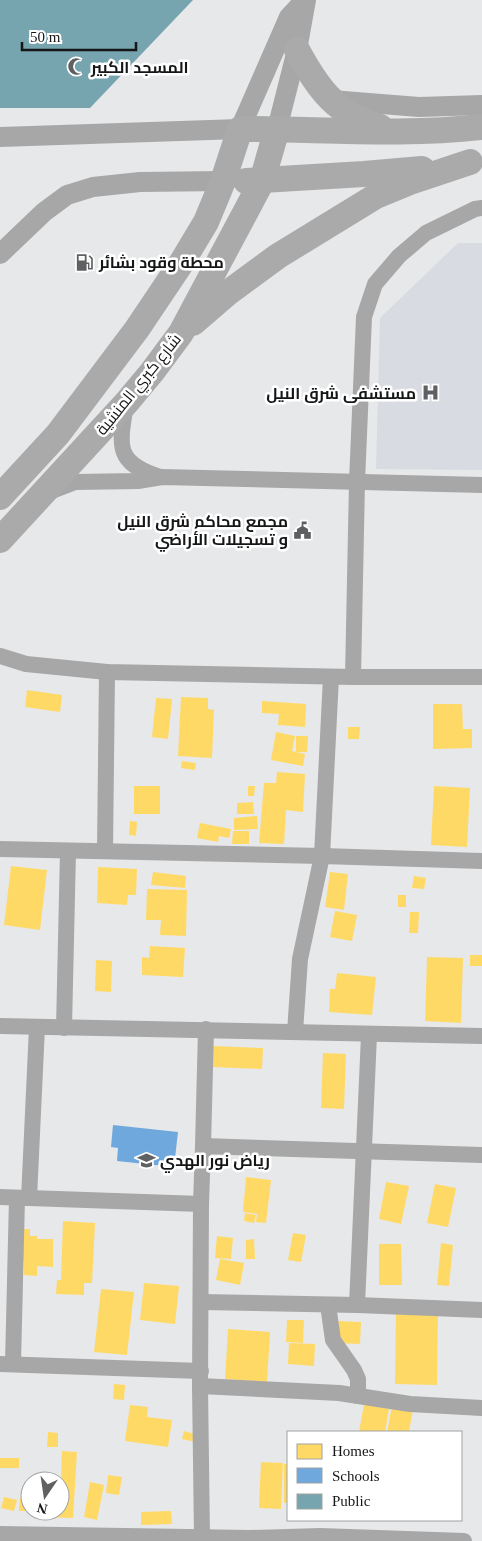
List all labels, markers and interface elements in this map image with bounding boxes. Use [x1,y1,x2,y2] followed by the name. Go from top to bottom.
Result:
[22,20,136,52] scale bar
[30,29,61,45] text: 50 m
[67,57,87,77] mosque icon: المسجد الكبير
[90,59,189,77] place label: المسجد الكبير
[75,252,95,272] fuel station icon: محطة وقود بشائر
[98,254,224,272] place label: محطة وقود بشائر
[93,330,188,441] street label: شارع كبري المنشية
[420,383,440,403] hospital icon: مستشفى شرق النيل
[266,385,416,403] place label: مستشفى شرق النيل
[117,513,288,552] place label: مجمع محاكم شرق النيل و تسجيلات الأراضي
[292,520,312,540] public building icon: مجمع محاكم شرق النيل و تسجيلات الأراضي
[136,1150,156,1170] school or university icon: رياض نور الهدي
[160,1152,270,1173] place label: رياض نور الهدي
[287,1431,462,1521] legend
[332,1443,375,1459] text: Homes
[332,1468,380,1484] text: Schools
[20,1471,70,1521] north arrow
[332,1493,371,1509] text: Public
[36,1500,49,1517] text: N

